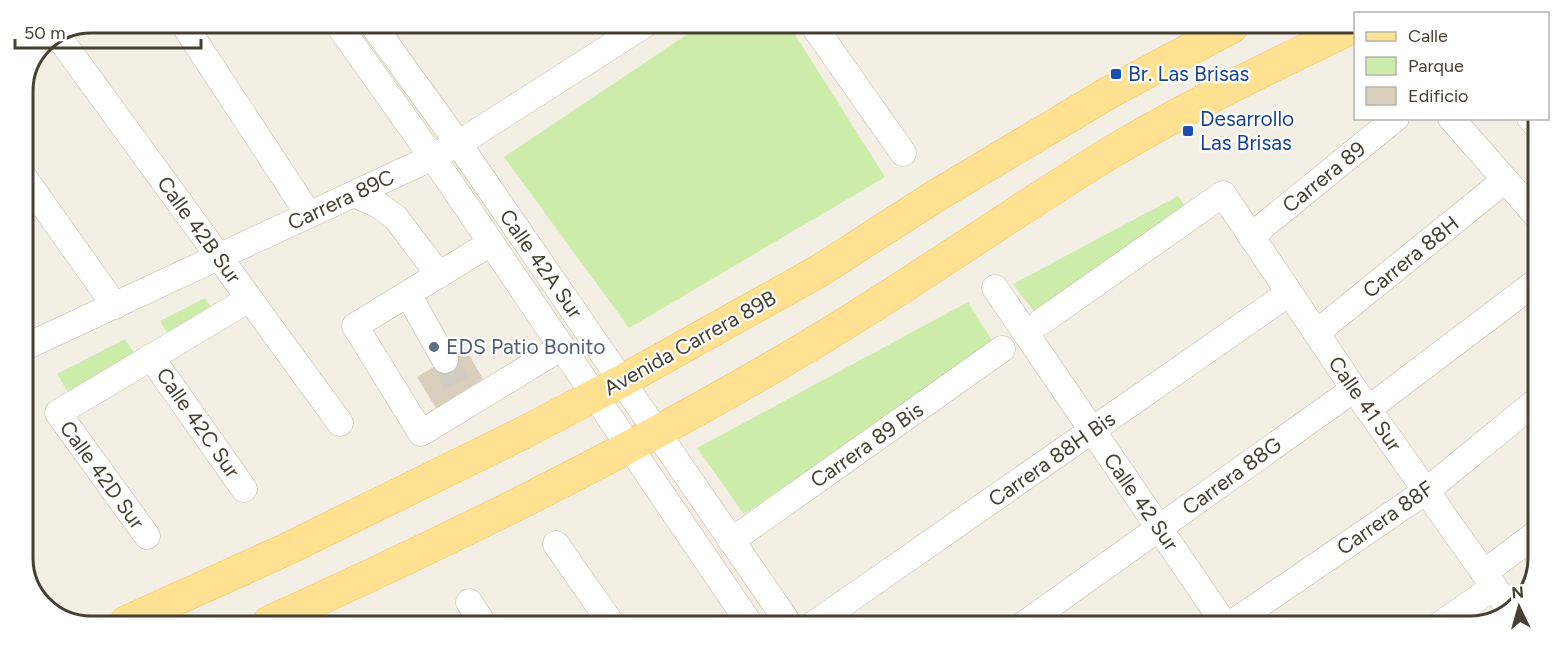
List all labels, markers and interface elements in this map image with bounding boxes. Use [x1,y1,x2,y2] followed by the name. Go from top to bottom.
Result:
[15,12,201,50] scale bar
[1354,12,1549,120] legend
[24,22,66,44] text: 50 m
[1408,25,1448,47] text: Calle
[1408,55,1464,77] text: Parque
[1128,61,1249,86] place label: Br. Las Brisas
[1109,67,1123,81] marker: Br. Las Brisas
[1408,85,1469,107] text: Edificio
[1200,106,1294,155] place label: Desarrollo Las Brisas
[1181,124,1195,138] marker: Desarrollo Las Brisas
[1277,136,1370,218] street label: Carrera 89
[284,164,398,235] street label: Carrera 89C
[152,171,247,288] street label: Calle 42B Sur
[495,204,588,323] street label: Calle 42A Sur
[1358,210,1464,303] street label: Carrera 88H
[599,285,780,400] street label: Avenida Carrera 89B
[446,334,605,359] place label: EDS Patio Bonito
[427,340,441,354] marker: EDS Patio Bonito
[1324,351,1407,456] street label: Calle 41 Sur
[151,363,246,483] street label: Calle 42C Sur
[805,397,928,493] street label: Carrera 89 Bis
[984,406,1120,511] street label: Carrera 88H Bis
[55,416,150,534] street label: Calle 42D Sur
[1177,431,1286,520] street label: Carrera 88G
[1099,448,1184,555] street label: Calle 42 Sur
[1332,475,1438,560] street label: Carrera 88F
[1489,577,1549,637] north arrow
[1511,583,1525,603] text: N

